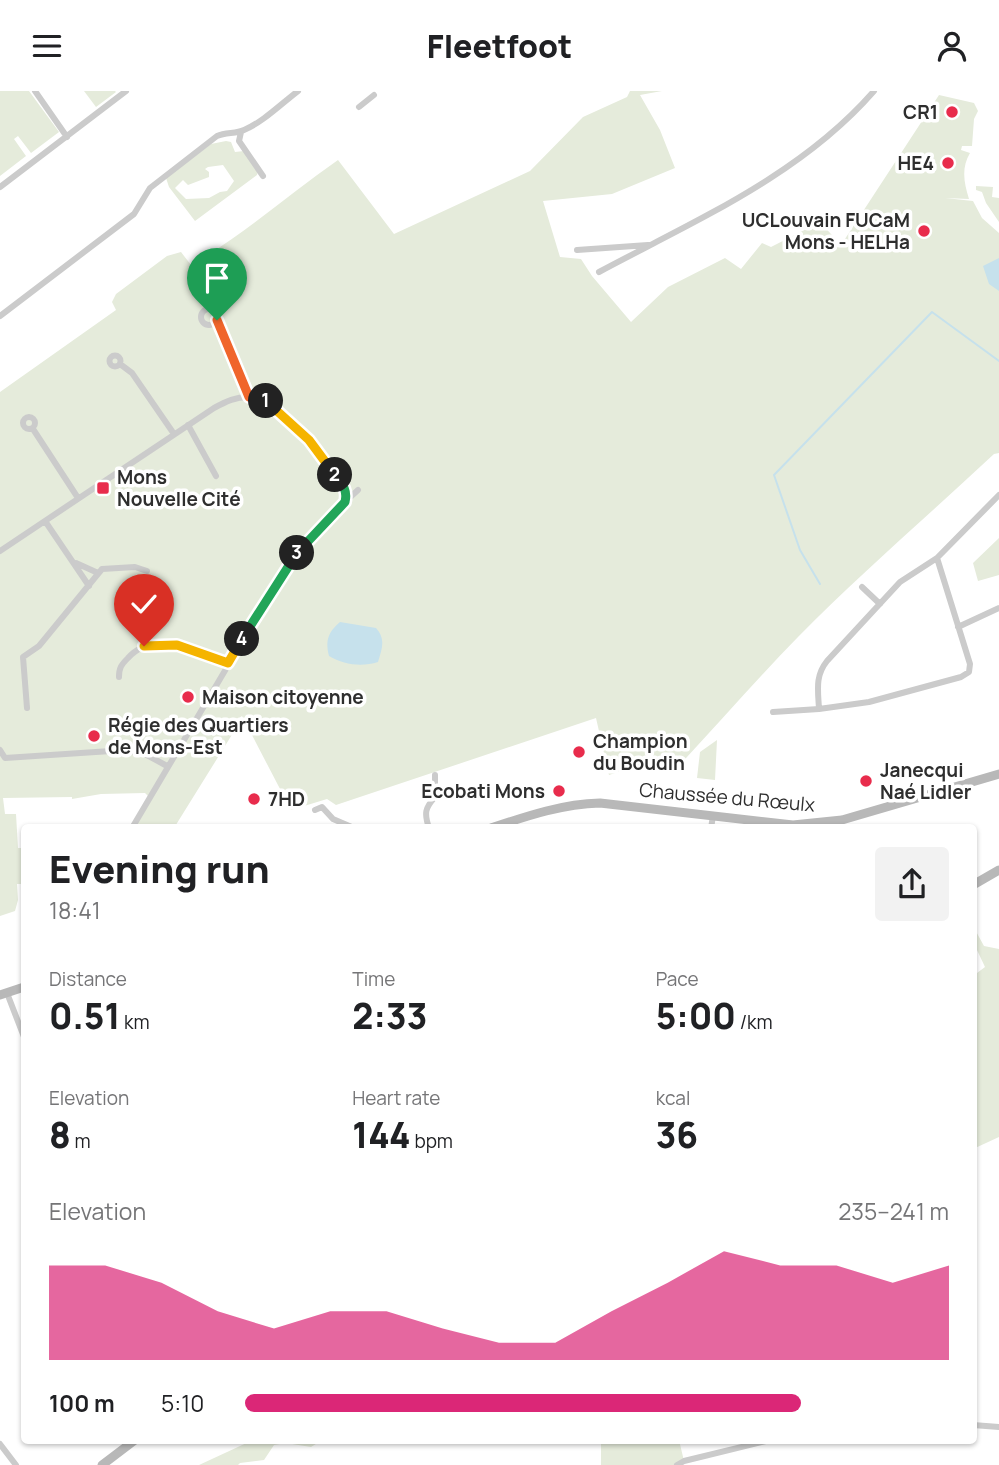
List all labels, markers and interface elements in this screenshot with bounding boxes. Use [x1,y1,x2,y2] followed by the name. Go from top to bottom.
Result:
[427,24,572,68] text: Fleetfoot
[28,27,66,65] icon: menu
[933,27,971,65] icon: person
[903,99,938,125] place label: CR1
[944,104,960,120] marker: CR1
[898,150,934,176] place label: HE4
[940,155,956,171] marker: HE4
[742,207,910,255] place label: UCLouvain FUCaM Mons - HELHa
[916,223,932,239] marker: UCLouvain FUCaM Mons - HELHa
[187,248,247,320] pin
[198,259,236,297] icon: arrive
[248,383,284,419] pin: 1
[261,387,270,413] text: 1
[318,457,352,493] pin: 2
[329,461,340,487] text: 2
[117,464,241,512] place label: Mons Nouvelle Cité
[95,480,111,496] marker: Mons Nouvelle Cité
[280,535,314,571] pin: 3
[291,539,302,565] text: 3
[114,574,174,646] pin
[125,585,163,623] icon: check
[224,621,260,657] pin: 4
[236,625,247,651] text: 4
[202,684,364,710] place label: Maison citoyenne
[180,689,196,705] marker: Maison citoyenne
[108,712,289,760] place label: Régie des Quartiers de Mons-Est
[86,728,102,744] marker: Régie des Quartiers de Mons-Est
[593,728,688,776] place label: Champion du Boudin
[571,744,587,760] marker: Champion du Boudin
[880,757,972,805] place label: Janecqui Naé Lidler
[858,773,874,789] marker: Janecqui Naé Lidler
[638,776,816,818] street label: Chaussée du Rœulx
[421,778,545,804] place label: Ecobati Mons
[551,783,567,799] marker: Ecobati Mons
[268,786,305,812] place label: 7HD
[246,791,262,807] marker: 7HD
[49,842,270,894] text: Evening run
[875,847,949,921] button: share
[49,894,101,926] text: 18:41
[49,966,127,992] text: Distance
[352,966,395,992] text: Time
[656,966,699,992] text: Pace
[49,992,120,1040] text: 0.51
[352,992,427,1040] text: 2:33
[656,992,736,1040] text: 5:00
[120,1009,150,1035] text: km
[736,1009,773,1035] text: /km
[49,1085,129,1111] text: Elevation
[352,1085,440,1111] text: Heart rate
[656,1085,690,1111] text: kcal
[49,1111,71,1159] text: 8
[352,1111,411,1159] text: 144
[656,1111,698,1159] text: 36
[71,1128,91,1154] text: m
[411,1128,453,1154] text: bpm
[49,1195,146,1227] text: Elevation
[838,1195,949,1227] text: 235–241 m
[49,1387,115,1419] text: 100 m
[161,1387,204,1419] text: 5:10

